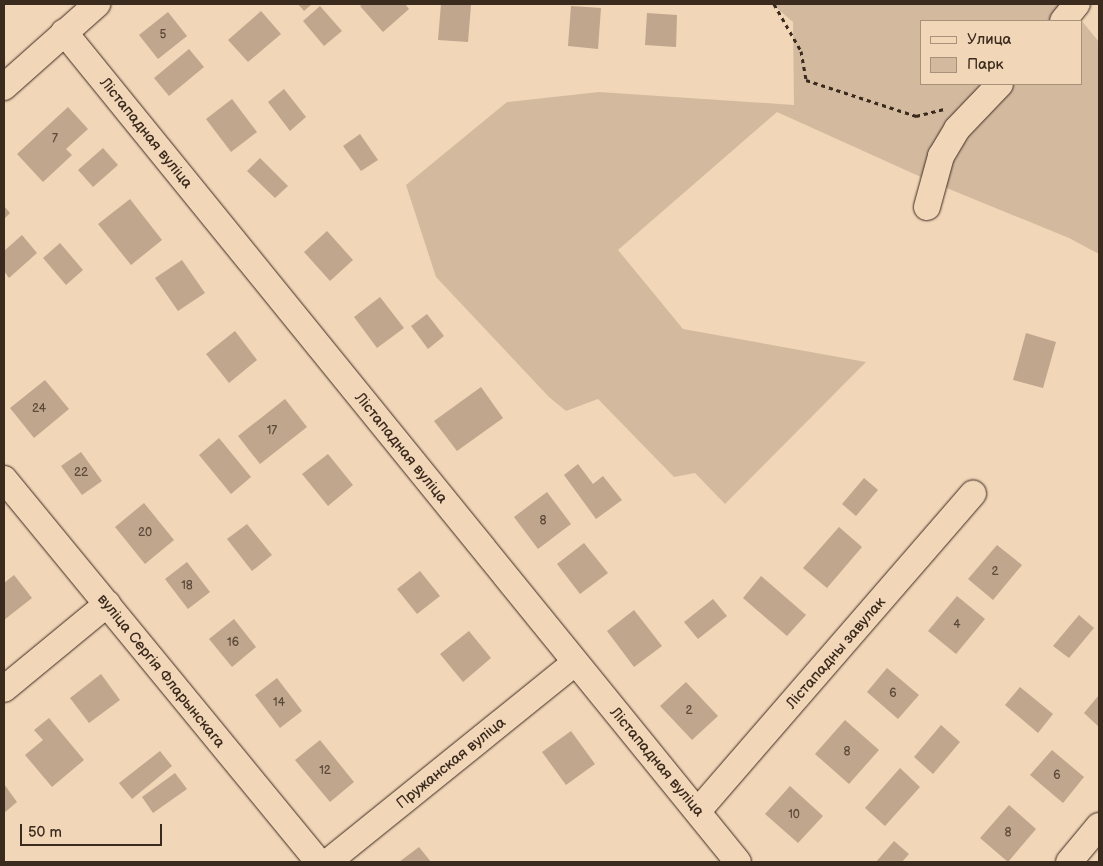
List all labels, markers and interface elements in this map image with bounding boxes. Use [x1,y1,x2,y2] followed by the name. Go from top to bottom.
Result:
[920,20,1083,85] legend
[160,28,166,42] house number: 5
[967,30,1011,49] text: Улица
[967,55,1004,74] text: Парк
[96,74,196,192] street label: Лістападная вуліца
[52,132,58,146] house number: 7
[351,389,451,507] street label: Лістападная вуліца
[32,402,46,416] house number: 24
[267,424,277,438] house number: 17
[74,466,88,480] house number: 22
[540,514,546,528] house number: 8
[138,526,152,540] house number: 20
[991,565,999,579] house number: 2
[181,579,193,593] house number: 18
[93,590,229,752] street label: вуліца Сергія Фларынскага
[783,593,889,713] street label: Лістападны завулак
[953,618,961,632] house number: 4
[227,636,239,650] house number: 16
[889,687,897,701] house number: 6
[273,696,285,710] house number: 14
[606,704,708,820] street label: Лістападная вуліца
[685,704,693,718] house number: 2
[393,713,509,813] street label: Пружанская вуліца
[844,745,850,759] house number: 8
[319,764,331,778] house number: 12
[1053,769,1061,783] house number: 6
[788,808,800,822] house number: 10
[22,814,165,846] scale bar
[28,823,62,842] text: 50 m
[1005,826,1011,840] house number: 8

